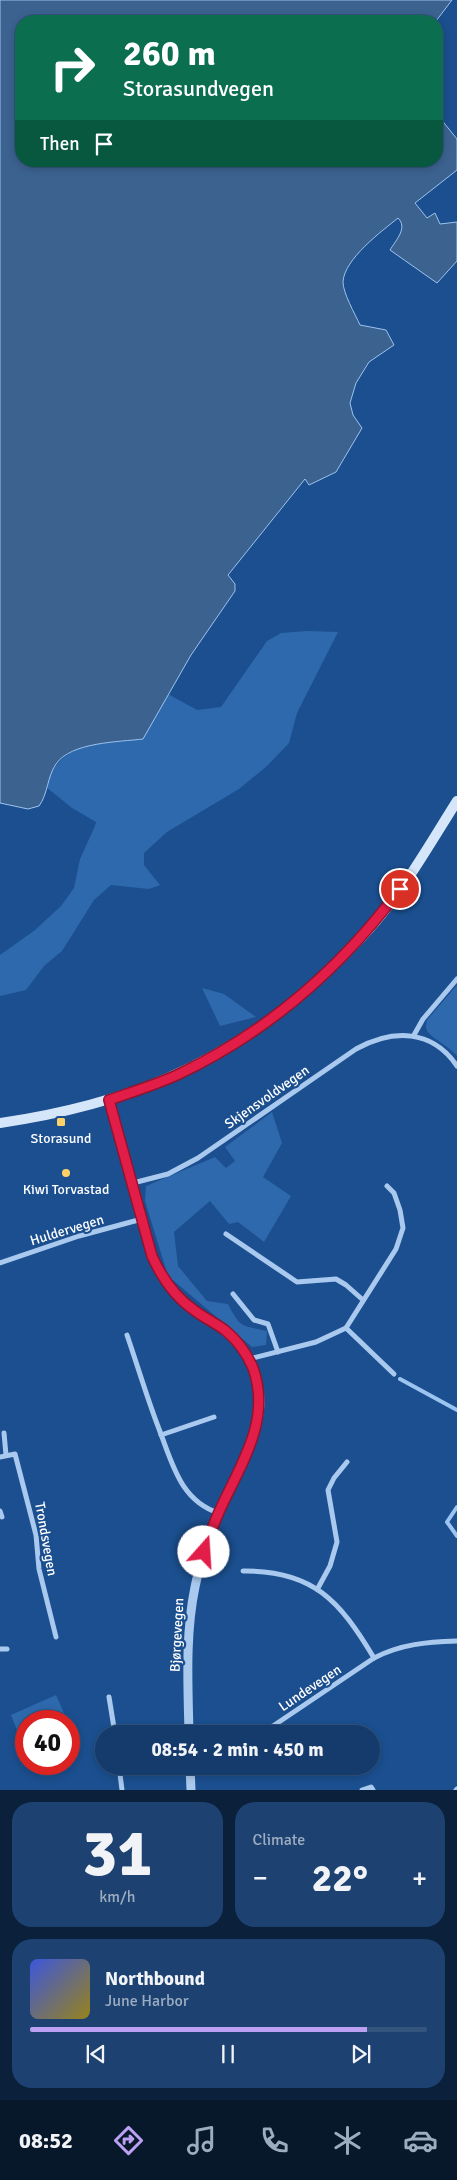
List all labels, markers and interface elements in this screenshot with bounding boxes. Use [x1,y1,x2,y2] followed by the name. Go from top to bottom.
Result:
[123,32,216,75] text: 260 m
[40,35,105,100] icon: right
[123,75,274,102] text: Storasundvegen
[90,130,118,158] icon: arrive
[40,132,80,156] text: Then
[379,868,421,910] pin
[386,875,414,903] icon: arrive
[221,1062,313,1132] street label: Skjensvoldvegen
[55,1116,67,1128] marker: Storasund
[31,1130,91,1147] place label: Storasund
[60,1167,72,1179] marker: Kiwi Torvastad
[23,1181,109,1198] place label: Kiwi Torvastad
[28,1211,106,1249] street label: Huldervegen
[31,1501,61,1577] street label: Trondsvegen
[177,1525,229,1577] position arrow
[167,1598,187,1672] street label: Bjørgevegen
[276,1661,344,1715] street label: Lundevegen
[15,1710,80,1775] speed limit sign: 40
[151,1738,324,1762] text: 08:54 · 2 min · 450 m
[82,1814,152,1894] text: 31
[253,1830,305,1850] text: Climate
[312,1855,368,1902] text: 22°
[253,1861,268,1895] text: −
[412,1861,427,1895] text: +
[99,1887,135,1907] text: km/h
[105,1967,205,1991] text: Northbound
[105,1991,189,2011] text: June Harbor
[82,2040,110,2068] icon: previous
[214,2040,242,2068] icon: pause
[347,2040,375,2068] icon: next
[111,2123,146,2158] icon: directions
[184,2123,219,2158] icon: music
[257,2123,292,2158] icon: phone
[330,2123,365,2158] icon: climate
[403,2123,438,2158] icon: car
[19,2127,73,2154] text: 08:52

